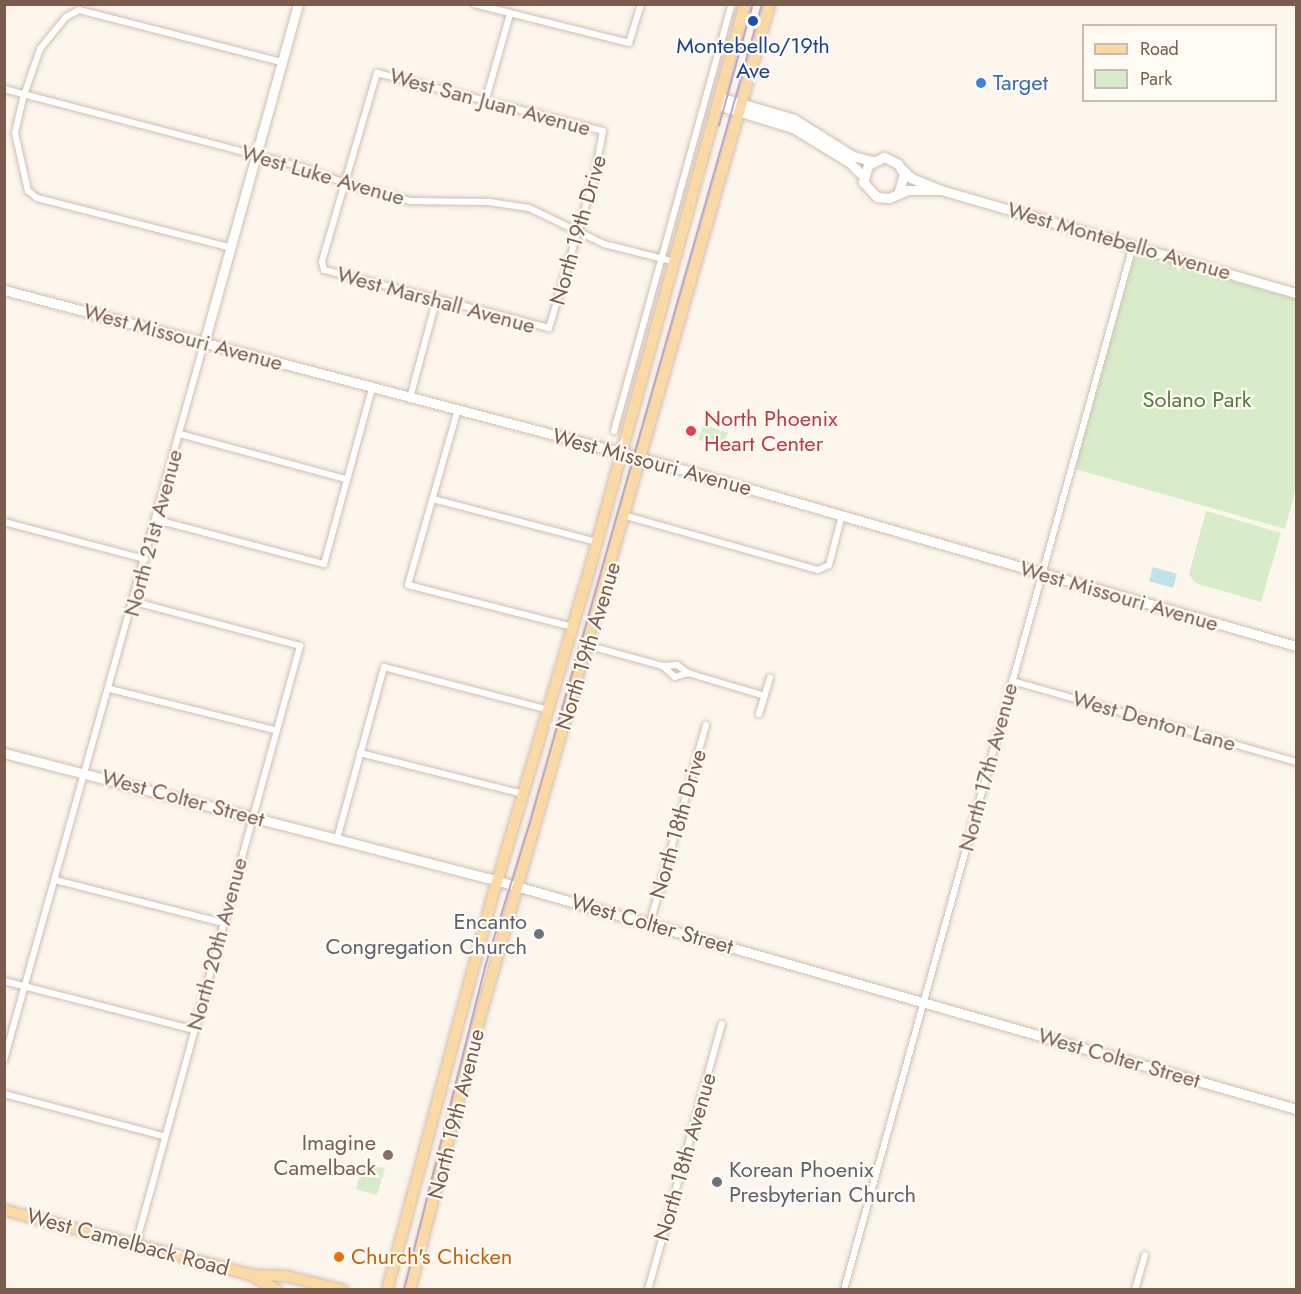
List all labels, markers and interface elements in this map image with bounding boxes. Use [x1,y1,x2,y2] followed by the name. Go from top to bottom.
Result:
[744,12,762,30] marker: Montebello/19th Ave
[1082,24,1277,102] legend
[676,32,830,84] place label: Montebello/19th Ave
[1140,36,1179,62] text: Road
[387,62,593,142] street label: West San Juan Avenue
[1140,66,1172,92] text: Park
[993,70,1048,96] place label: Target
[974,76,988,90] marker: Target
[238,139,408,211] street label: West Luke Avenue
[544,152,612,308] street label: North 19th Drive
[1004,196,1234,286] street label: West Montebello Avenue
[334,261,538,339] street label: West Marshall Avenue
[80,298,286,376] street label: West Missouri Avenue
[1142,387,1252,413] park label: Solano Park
[704,405,837,457] place label: North Phoenix Heart Center
[682,422,700,440] marker: North Phoenix Heart Center
[549,423,755,501] street label: West Missouri Avenue
[118,447,188,619] street label: North 21st Avenue
[1017,555,1221,637] street label: West Missouri Avenue
[550,559,626,733] street label: North 19th Avenue
[953,680,1023,854] street label: North 17th Avenue
[1069,685,1239,757] street label: West Denton Lane
[644,746,712,902] street label: North 18th Drive
[99,764,267,832] street label: West Colter Street
[181,855,253,1033] street label: North 20th Avenue
[568,888,736,960] street label: West Colter Street
[326,908,527,960] place label: Encanto Congregation Church
[532,927,546,941] marker: Encanto Congregation Church
[1035,1022,1203,1094] street label: West Colter Street
[422,1026,490,1202] street label: North 19th Avenue
[648,1070,722,1244] street label: North 18th Avenue
[273,1129,376,1180] place label: Imagine Camelback
[381,1148,395,1162] marker: Imagine Camelback
[729,1156,916,1208] place label: Korean Phoenix Presbyterian Church
[710,1175,724,1189] marker: Korean Phoenix Presbyterian Church
[24,1202,232,1282] street label: West Camelback Road
[351,1244,512,1270] place label: Church's Chicken
[332,1250,346,1264] marker: Church's Chicken

